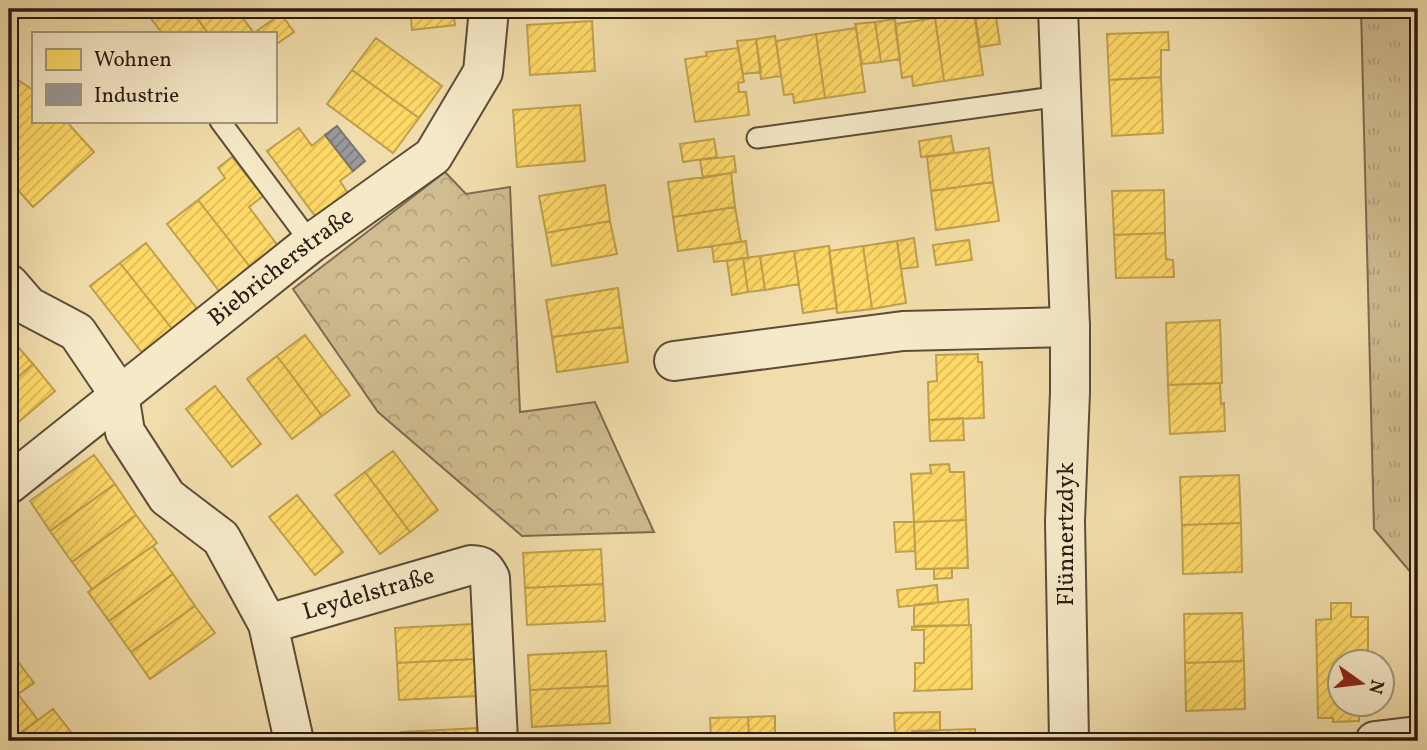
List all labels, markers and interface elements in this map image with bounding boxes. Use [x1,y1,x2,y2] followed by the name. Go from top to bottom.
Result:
[32,32,276,122] legend
[94,46,172,75] text: Wohnen
[94,82,179,111] text: Industrie
[201,200,361,335] street label: Biebricherstraße
[1050,462,1084,606] street label: Flünnertzdyk
[299,559,439,630] street label: Leydelstraße
[1326,648,1396,718] north arrow
[1361,677,1390,697] text: N

